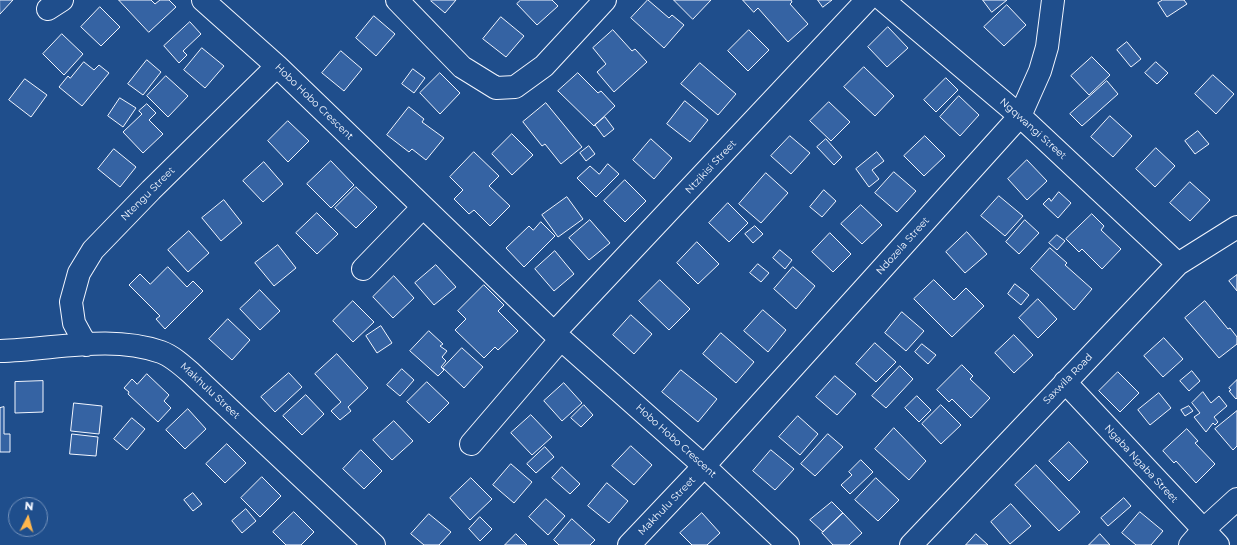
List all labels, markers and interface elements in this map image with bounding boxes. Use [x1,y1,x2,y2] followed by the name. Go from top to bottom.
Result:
[272,61,356,143] street label: Hobo Hobo Crescent
[997,96,1069,162] street label: Ngqwangi Street
[683,138,739,196] street label: Ntzikisi Street
[119,165,177,223] street label: Ntengu Street
[874,215,932,277] street label: Ndozela Street
[1041,351,1095,407] street label: Saxwila Road
[178,360,242,422] street label: Makhulu Street
[633,402,719,480] street label: Hobo Hobo Crescent
[1102,422,1180,506] street label: Ngaba Ngaba Street
[636,474,698,538] street label: Makhulu Street
[8,497,48,537] north arrow
[24,499,34,513] text: N

